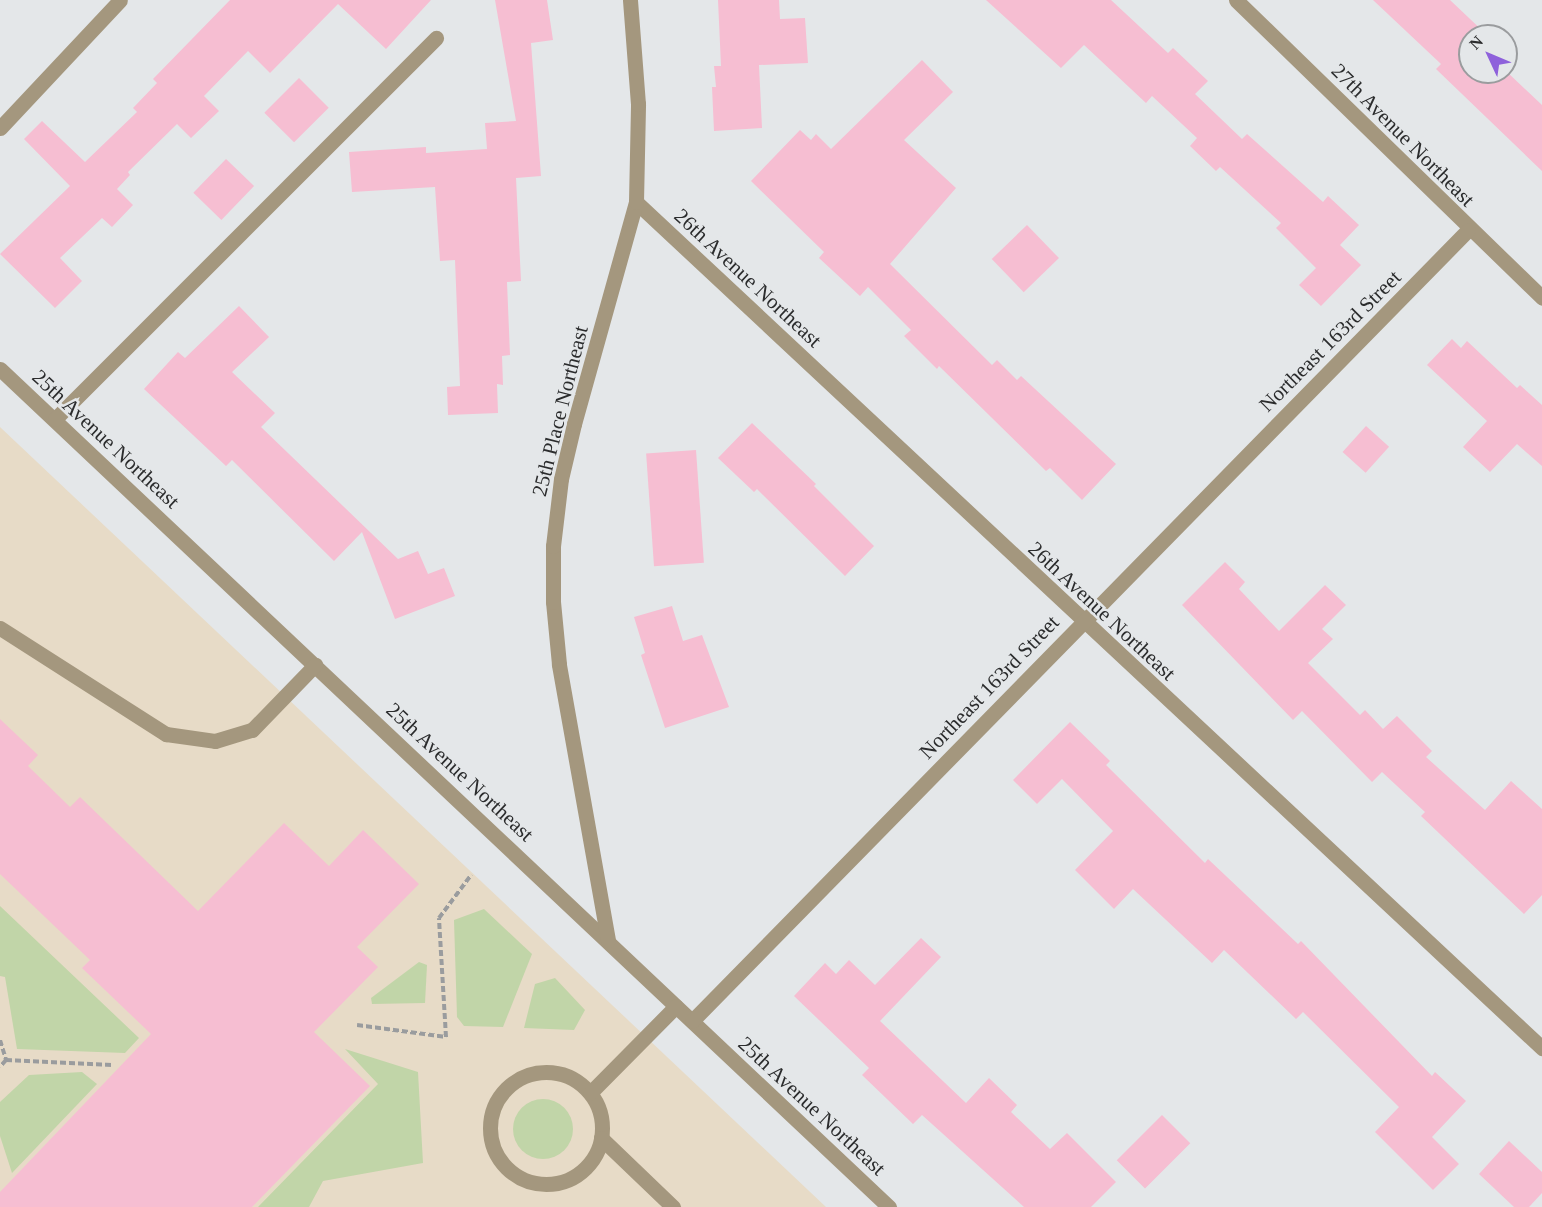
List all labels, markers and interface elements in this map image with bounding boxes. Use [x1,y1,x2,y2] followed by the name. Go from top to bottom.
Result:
[1458,24,1518,84] north arrow
[1466,32,1486,53] text: N
[1326,58,1480,212] street label: 27th Avenue Northeast
[669,203,827,353] street label: 26th Avenue Northeast
[1254,265,1406,417] street label: Northeast 163rd Street
[527,323,593,499] street label: 25th Place Northeast
[27,364,185,514] street label: 25th Avenue Northeast
[1023,536,1181,686] street label: 26th Avenue Northeast
[914,610,1064,764] street label: Northeast 163rd Street
[381,697,539,847] street label: 25th Avenue Northeast
[733,1031,891,1181] street label: 25th Avenue Northeast

